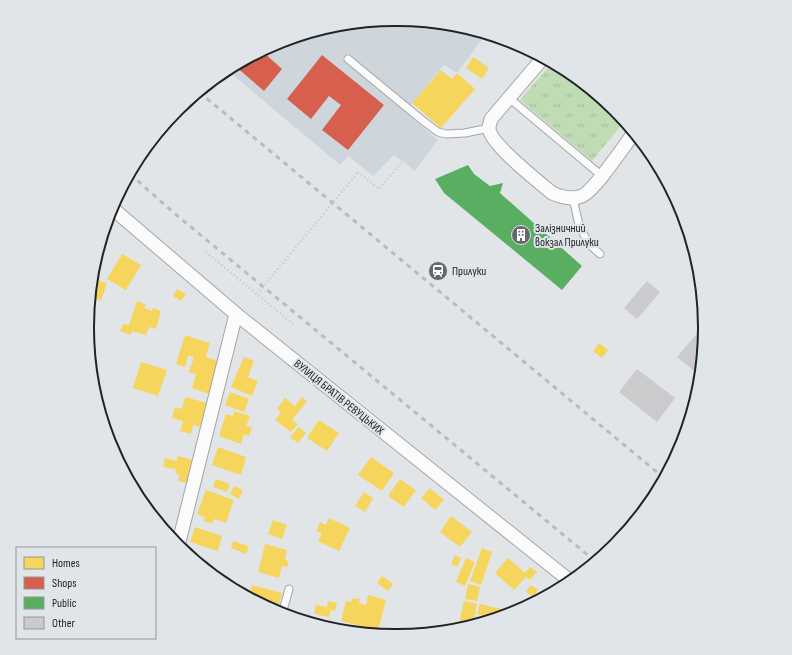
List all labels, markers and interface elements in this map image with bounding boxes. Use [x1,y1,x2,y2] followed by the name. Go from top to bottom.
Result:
[535,221,599,250] place label: Залізничний вокзал Прилуки
[510,224,532,246] building icon: Залізничний вокзал Прилуки
[427,260,449,282] station icon: Прилуки
[452,264,486,279] place label: Прилуки
[291,356,388,439] street label: ВУЛИЦЯ БРАТІВ РЕВУЦЬКИХ
[16,547,156,639] legend
[52,556,80,571] text: Homes
[52,576,77,591] text: Shops
[52,596,77,611] text: Public
[52,616,76,631] text: Other

